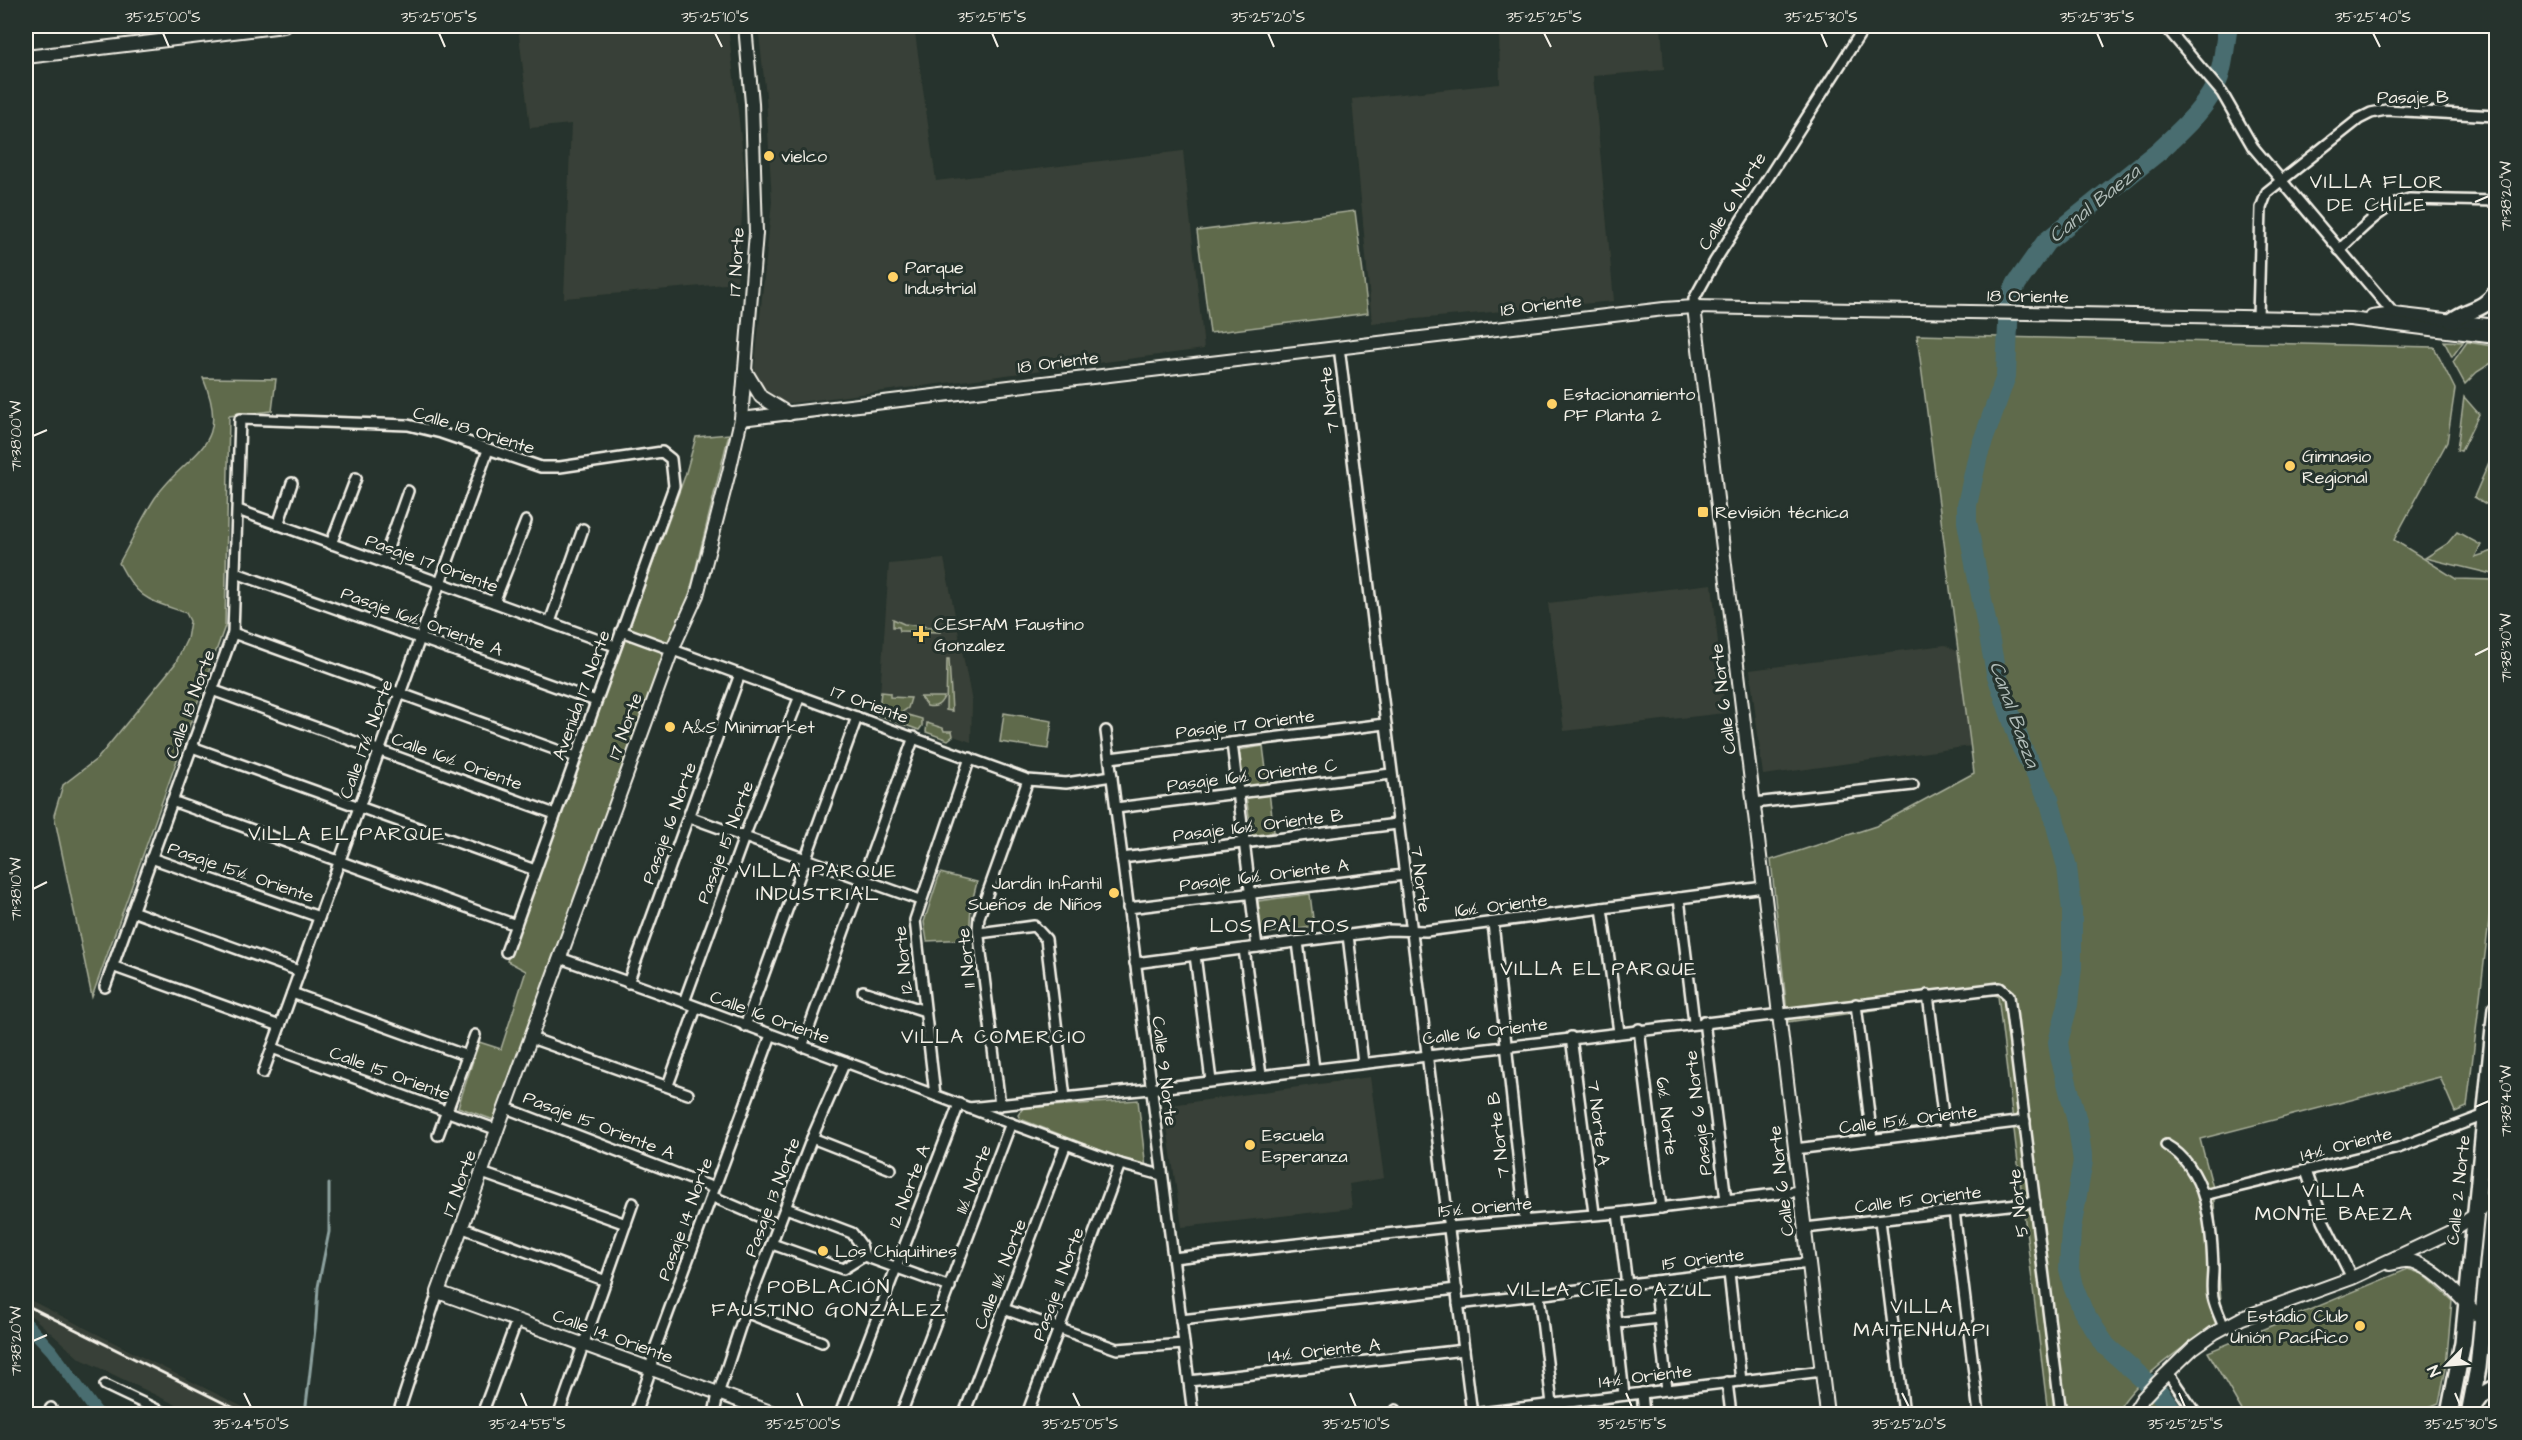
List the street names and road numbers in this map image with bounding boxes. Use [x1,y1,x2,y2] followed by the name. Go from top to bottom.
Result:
[2377,85,2449,110] street label: Pasaje B
[1692,147,1773,255] street label: Calle 6 Norte
[722,227,751,297] street label: 17 Norte
[1987,283,2069,310] street label: 18 Oriente
[1499,288,1583,323] street label: 18 Oriente
[1016,345,1100,380] street label: 18 Oriente
[1313,365,1346,435] street label: 7 Norte
[410,400,538,461] street label: Calle 18 Oriente
[362,528,502,599] street label: Pasaje 17 Oriente
[337,581,507,663] street label: Pasaje 16½ Oriente A
[546,626,617,764] street label: Avenida 17 Norte
[1704,642,1743,756] street label: Calle 6 Norte
[159,646,222,762] street label: Calle 18 Norte
[333,676,400,802] street label: Calle 17½ Norte
[827,679,912,730] street label: 17 Oriente
[602,689,649,763] street label: 17 Norte
[1174,704,1316,745] street label: Pasaje 17 Oriente
[388,726,526,797] street label: Calle 16½ Oriente
[1165,753,1339,798] street label: Pasaje 16½ Oriente C
[636,758,703,888] street label: Pasaje 16 Norte
[691,777,760,907] street label: Pasaje 15 Norte
[1171,803,1345,848] street label: Pasaje 16½ Oriente B
[164,836,318,909] street label: Pasaje 15½ Oriente
[1404,844,1437,914] street label: 7 Norte
[1178,853,1351,898] street label: Pasaje 16½ Oriente A
[1453,887,1549,924] street label: 16½ Oriente
[887,924,919,995] street label: 12 Norte
[951,926,982,989] street label: 11 Norte
[706,984,833,1051] street label: Calle 16 Oriente
[1421,1011,1549,1052] street label: Calle 16 Oriente
[1145,1015,1184,1128] street label: Calle 9 Norte
[326,1040,454,1107] street label: Calle 15 Oriente
[1678,1049,1719,1177] street label: Pasaje 6 Norte
[1649,1076,1684,1157] street label: 6½ Norte
[1581,1079,1616,1167] street label: 7 Norte A
[519,1085,679,1166] street label: Pasaje 15 Oriente A
[1481,1090,1516,1179] street label: 7 Norte B
[1838,1099,1979,1140] street label: Calle 15½ Oriente
[2298,1121,2395,1168] street label: 14½ Oriente
[1762,1124,1801,1238] street label: Calle 6 Norte
[738,1134,807,1260] street label: Pasaje 13 Norte
[2440,1134,2477,1246] street label: Calle 2 Norte
[882,1141,937,1231] street label: 12 Norte A
[949,1141,998,1217] street label: 11½ Norte
[436,1146,483,1220] street label: 17 Norte
[652,1154,719,1284] street label: Pasaje 14 Norte
[2002,1167,2035,1238] street label: 5 Norte
[1853,1179,1983,1220] street label: Calle 15 Oriente
[1437,1191,1533,1224] street label: 15½ Oriente
[968,1215,1033,1333] street label: Calle 11½ Norte
[1026,1224,1091,1344] street label: Pasaje 11 Norte
[1660,1242,1746,1277] street label: 15 Oriente
[549,1303,677,1370] street label: Calle 14 Oriente
[1267,1332,1382,1369] street label: 14½ Oriente A
[1597,1358,1693,1395] street label: 14½ Oriente

